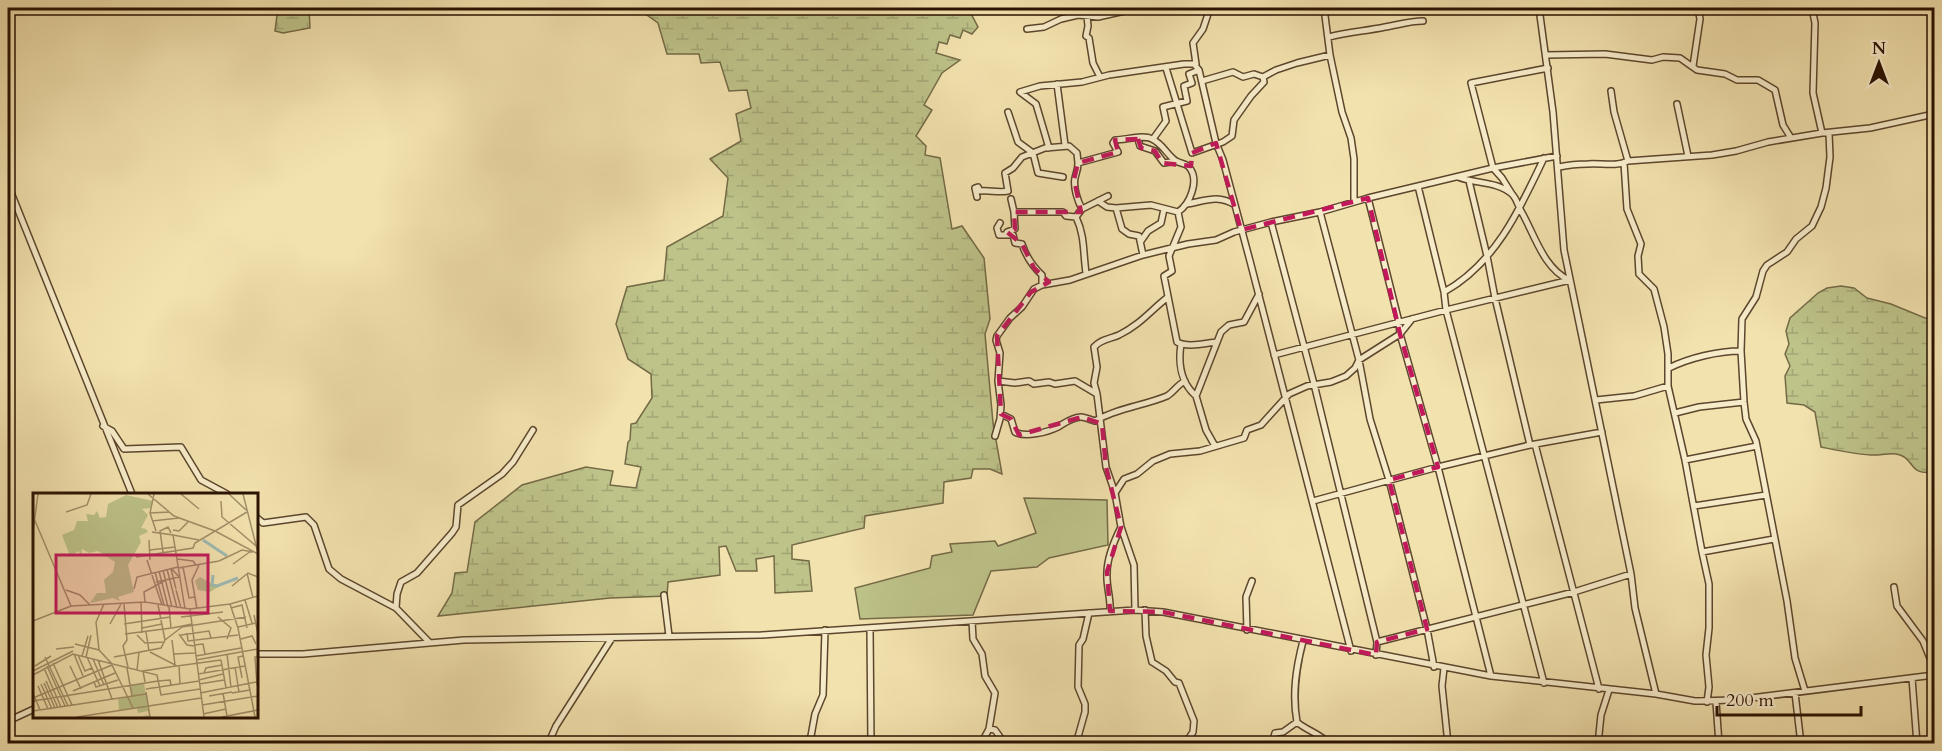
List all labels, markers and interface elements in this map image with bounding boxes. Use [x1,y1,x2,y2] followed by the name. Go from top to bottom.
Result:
[1849,33,1909,93] north arrow
[1872,38,1886,60] text: N
[33,493,258,718] inset map
[1717,679,1861,717] scale bar
[1726,688,1774,713] text: 200 m

